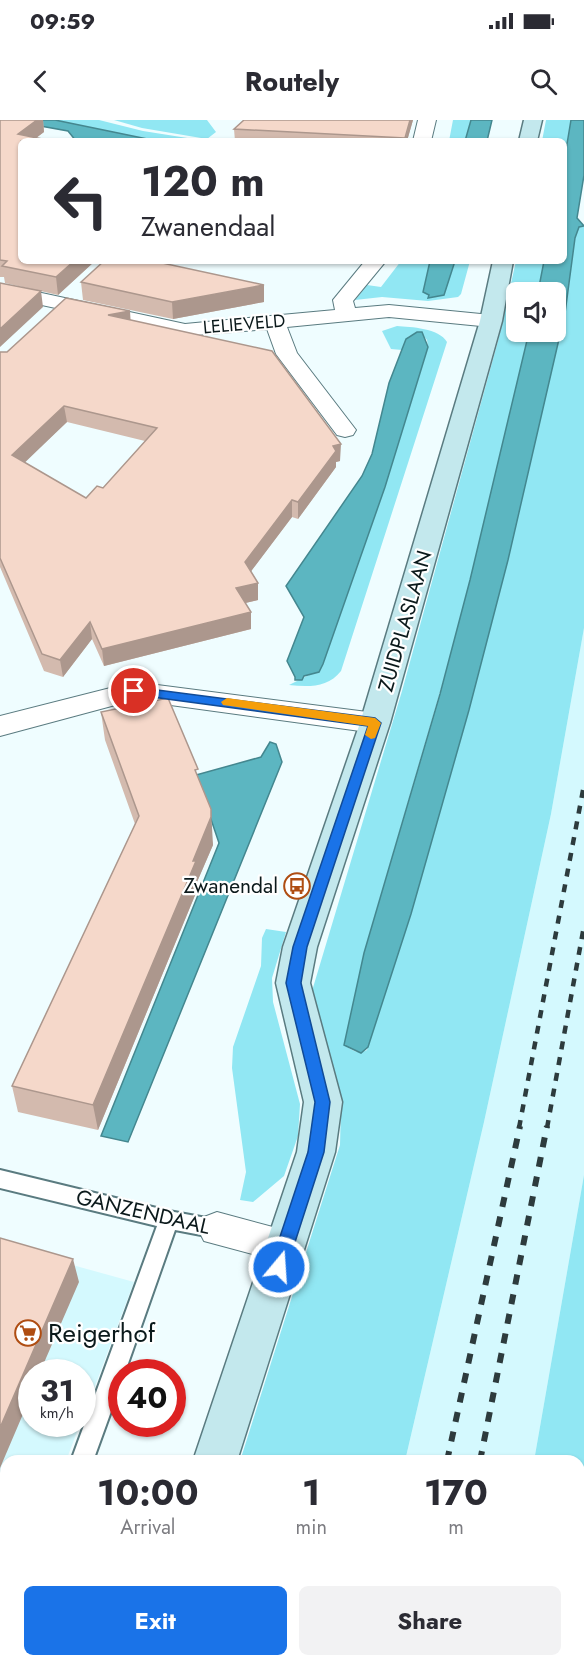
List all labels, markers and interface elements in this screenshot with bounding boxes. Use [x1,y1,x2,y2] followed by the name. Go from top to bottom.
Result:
[30,5,95,37] text: 09:59
[245,62,339,101] text: Routely
[24,65,57,98] icon: back
[527,65,560,98] icon: search
[141,151,265,212] text: 120 m
[42,162,120,240] icon: left
[141,207,276,246] text: Zwanendaal
[506,282,566,342] map controls
[506,282,566,342] button: sound
[202,307,286,341] street label: LELIEVELD
[371,547,439,695] street label: ZUIDPLASLAAN
[108,665,159,716] pin
[117,674,150,707] icon: arrive
[183,871,278,901] place label: Zwanendal
[282,871,312,901] bus stop icon: Zwanendal
[73,1182,213,1242] street label: GANZENDAAL
[247,1235,311,1299] position arrow
[48,1314,156,1352] place label: Reigerhof
[13,1318,43,1348] supermarket icon: Reigerhof
[108,1359,186,1437] speed limit sign: 40
[40,1369,74,1412] text: 31
[40,1402,74,1424] text: km/h
[97,1466,199,1518] text: 10:00
[302,1466,320,1518] text: 1
[424,1466,488,1518] text: 170
[120,1513,175,1542] text: Arrival
[296,1513,327,1542] text: min
[448,1513,464,1542] text: m
[24,1586,287,1655] button: Exit
[299,1586,561,1655] button: Share

